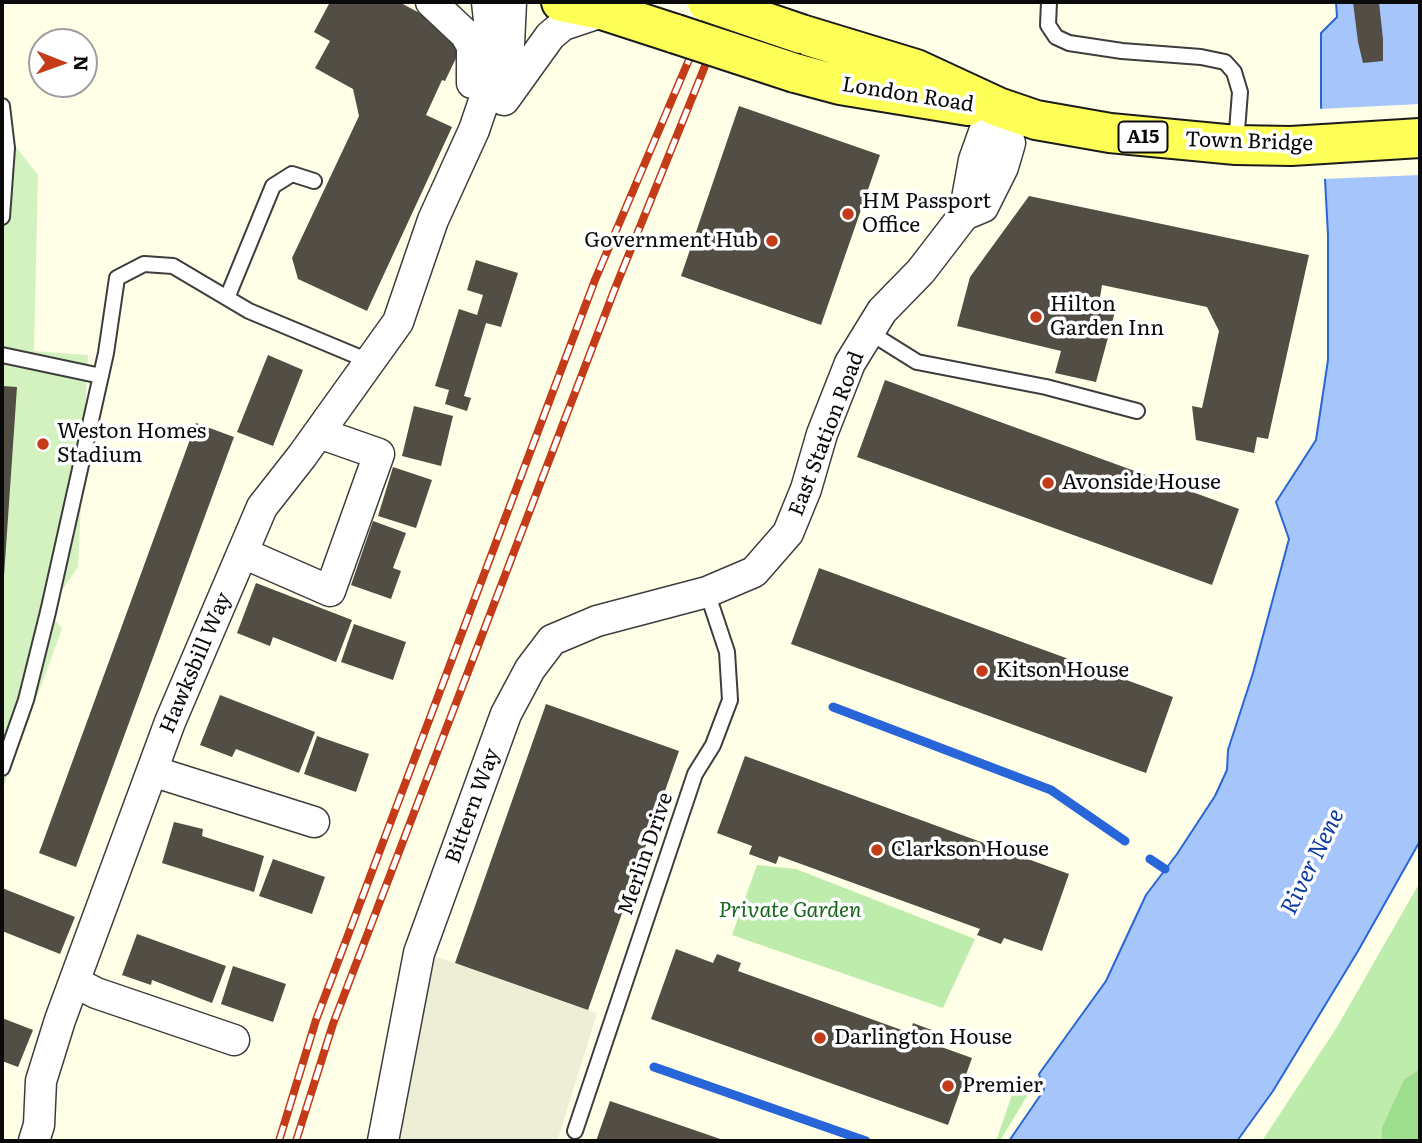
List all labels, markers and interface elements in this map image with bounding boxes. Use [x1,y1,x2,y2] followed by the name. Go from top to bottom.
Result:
[28,28,98,98] north arrow
[68,55,96,72] text: N
[840,72,976,118] street label: London Road
[1118,122,1168,153] road number: A15
[1185,127,1313,157] street label: Town Bridge
[862,189,991,239] place label: HM Passport Office
[840,206,856,222] marker: HM Passport Office
[584,228,758,254] place label: Government Hub
[764,233,780,249] marker: Government Hub
[1050,292,1164,342] place label: Hilton Garden Inn
[1028,309,1044,325] marker: Hilton Garden Inn
[784,348,870,520] street label: East Station Road
[57,419,206,469] place label: Weston Homes Stadium
[35,436,51,452] marker: Weston Homes Stadium
[1062,470,1221,496] place label: Avonside House
[1040,475,1056,491] marker: Avonside House
[155,589,237,737] street label: Hawksbill Way
[996,658,1129,684] place label: Kitson House
[974,663,990,679] marker: Kitson House
[441,745,505,867] street label: Bittern Way
[613,789,679,919] street label: Merlin Drive
[1276,805,1350,919] water label: River Nene
[891,837,1049,863] place label: Clarkson House
[869,842,885,858] marker: Clarkson House
[719,898,861,924] park label: Private Garden
[834,1025,1012,1051] place label: Darlington House
[812,1030,828,1046] marker: Darlington House
[962,1073,1043,1099] place label: Premier
[940,1078,956,1094] marker: Premier

